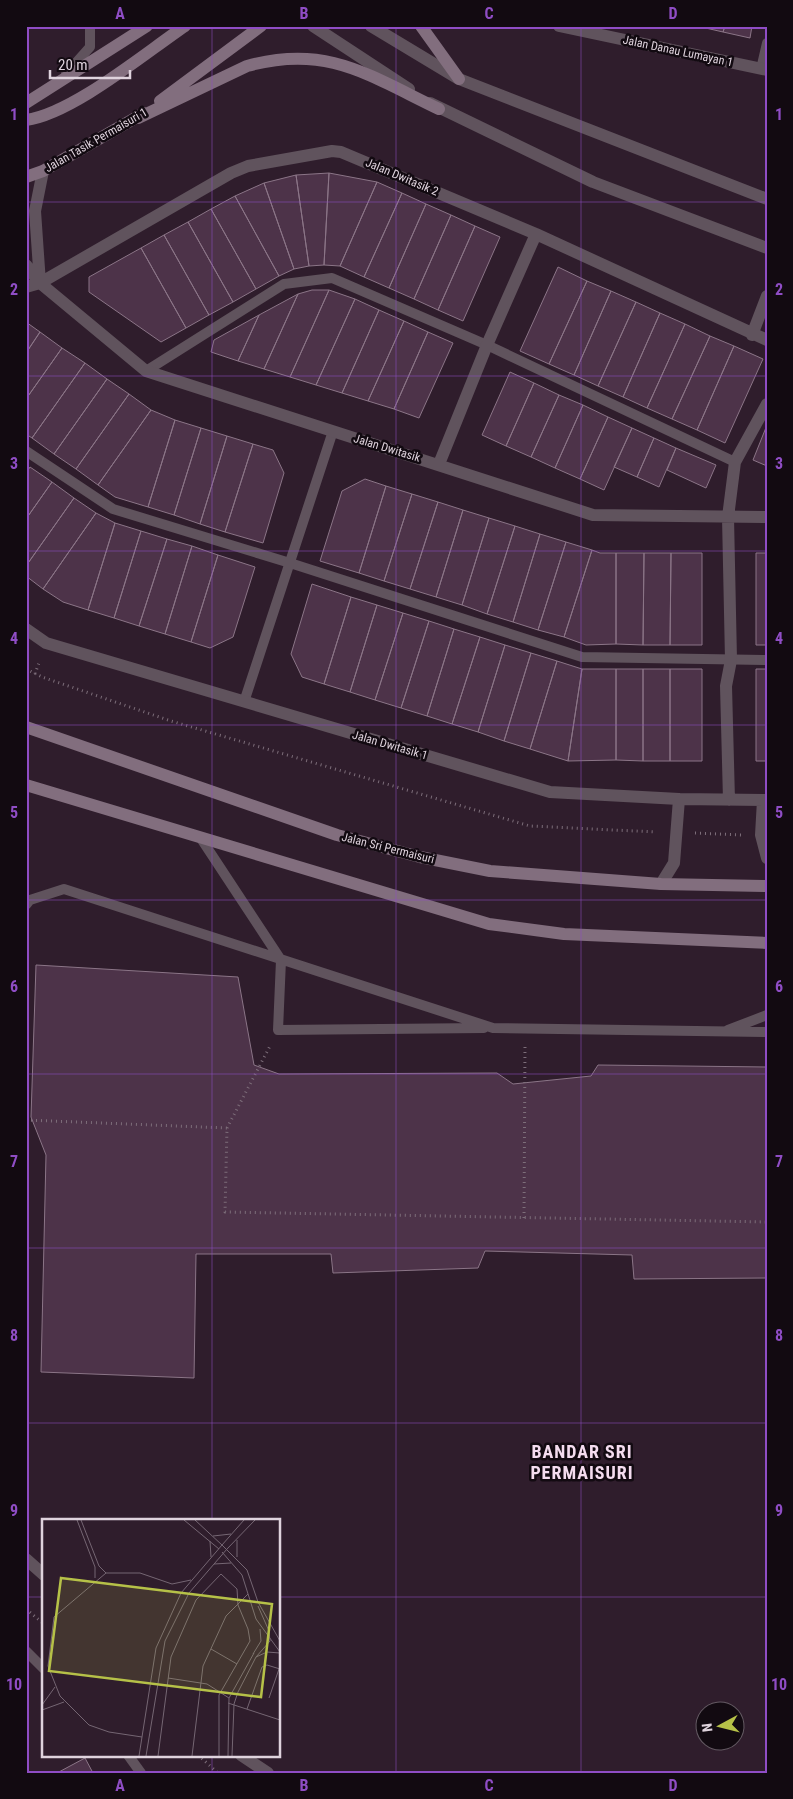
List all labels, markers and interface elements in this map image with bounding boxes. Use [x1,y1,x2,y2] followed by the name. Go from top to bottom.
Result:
[115,4,125,23] text: A
[300,4,309,23] text: B
[484,4,494,23] text: C
[668,4,678,23] text: D
[622,32,734,70] street label: Jalan Danau Lumayan 1
[50,48,130,80] scale bar
[58,56,88,74] text: 20 m
[10,105,18,124] text: 1
[42,105,150,175] street label: Jalan Tasik Permaisuri 1
[775,105,783,124] text: 1
[364,155,441,199] street label: Jalan Dwitasik 2
[10,280,18,299] text: 2
[775,280,783,299] text: 2
[352,431,423,465] street label: Jalan Dwitasik
[10,454,18,473] text: 3
[775,454,783,473] text: 3
[10,629,18,648] text: 4
[775,629,783,648] text: 4
[351,728,429,762] street label: Jalan Dwitasik 1
[10,803,18,822] text: 5
[775,803,783,822] text: 5
[340,830,436,866] street label: Jalan Sri Permaisuri
[10,977,18,996] text: 6
[775,977,783,996] text: 6
[10,1152,18,1171] text: 7
[775,1152,783,1171] text: 7
[10,1326,18,1345] text: 8
[775,1326,783,1345] text: 8
[530,1441,634,1483] district label: BANDAR SRI PERMAISURI
[10,1501,18,1520] text: 9
[775,1501,783,1520] text: 9
[42,1519,280,1756] inset map
[6,1675,22,1694] text: 10
[771,1675,787,1694] text: 10
[696,1702,746,1752] north arrow
[699,1722,716,1733] text: N
[115,1776,125,1795] text: A
[300,1776,309,1795] text: B
[484,1776,494,1795] text: C
[668,1776,678,1795] text: D

